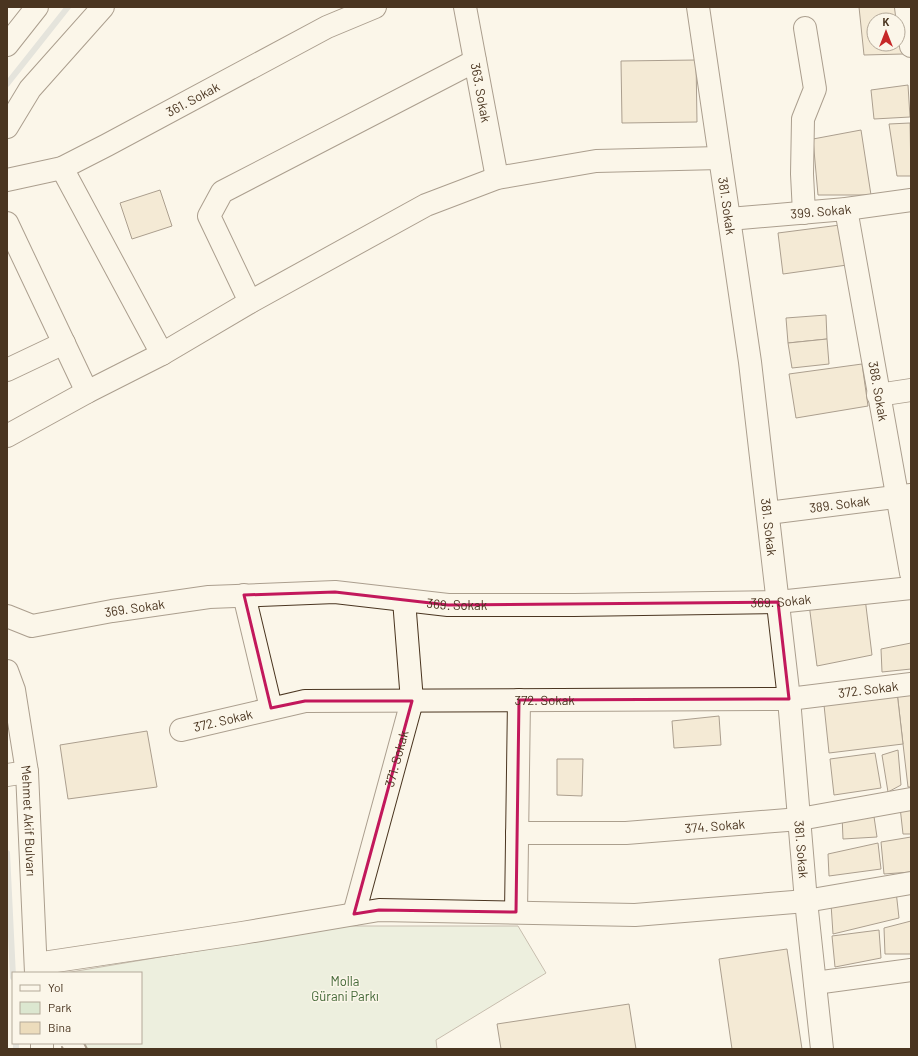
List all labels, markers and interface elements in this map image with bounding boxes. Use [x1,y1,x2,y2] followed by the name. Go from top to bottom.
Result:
[866,12,906,52] north arrow
[883,15,890,28] text: K
[468,61,495,124] street label: 363. Sokak
[163,78,222,120] street label: 361. Sokak
[715,176,739,236] street label: 381. Sokak
[790,200,852,222] street label: 399. Sokak
[865,360,892,423] street label: 388. Sokak
[808,492,871,516] street label: 389. Sokak
[758,497,780,557] street label: 381. Sokak
[750,591,812,610] street label: 369. Sokak
[103,595,166,620] street label: 369. Sokak
[426,595,488,613] street label: 369. Sokak
[837,678,899,701] street label: 372. Sokak
[514,692,575,708] street label: 372. Sokak
[192,705,255,735] street label: 372. Sokak
[381,728,412,789] street label: 371. Sokak
[18,764,40,877] street label: Mehmet Akif Bulvarı
[684,815,746,836] street label: 374. Sokak
[791,820,812,880] street label: 381. Sokak
[12,972,142,1044] legend
[311,973,379,1004] park label: Molla Gürani Parkı
[48,980,63,994] text: Yol
[48,1000,72,1014] text: Park
[48,1020,71,1034] text: Bina

